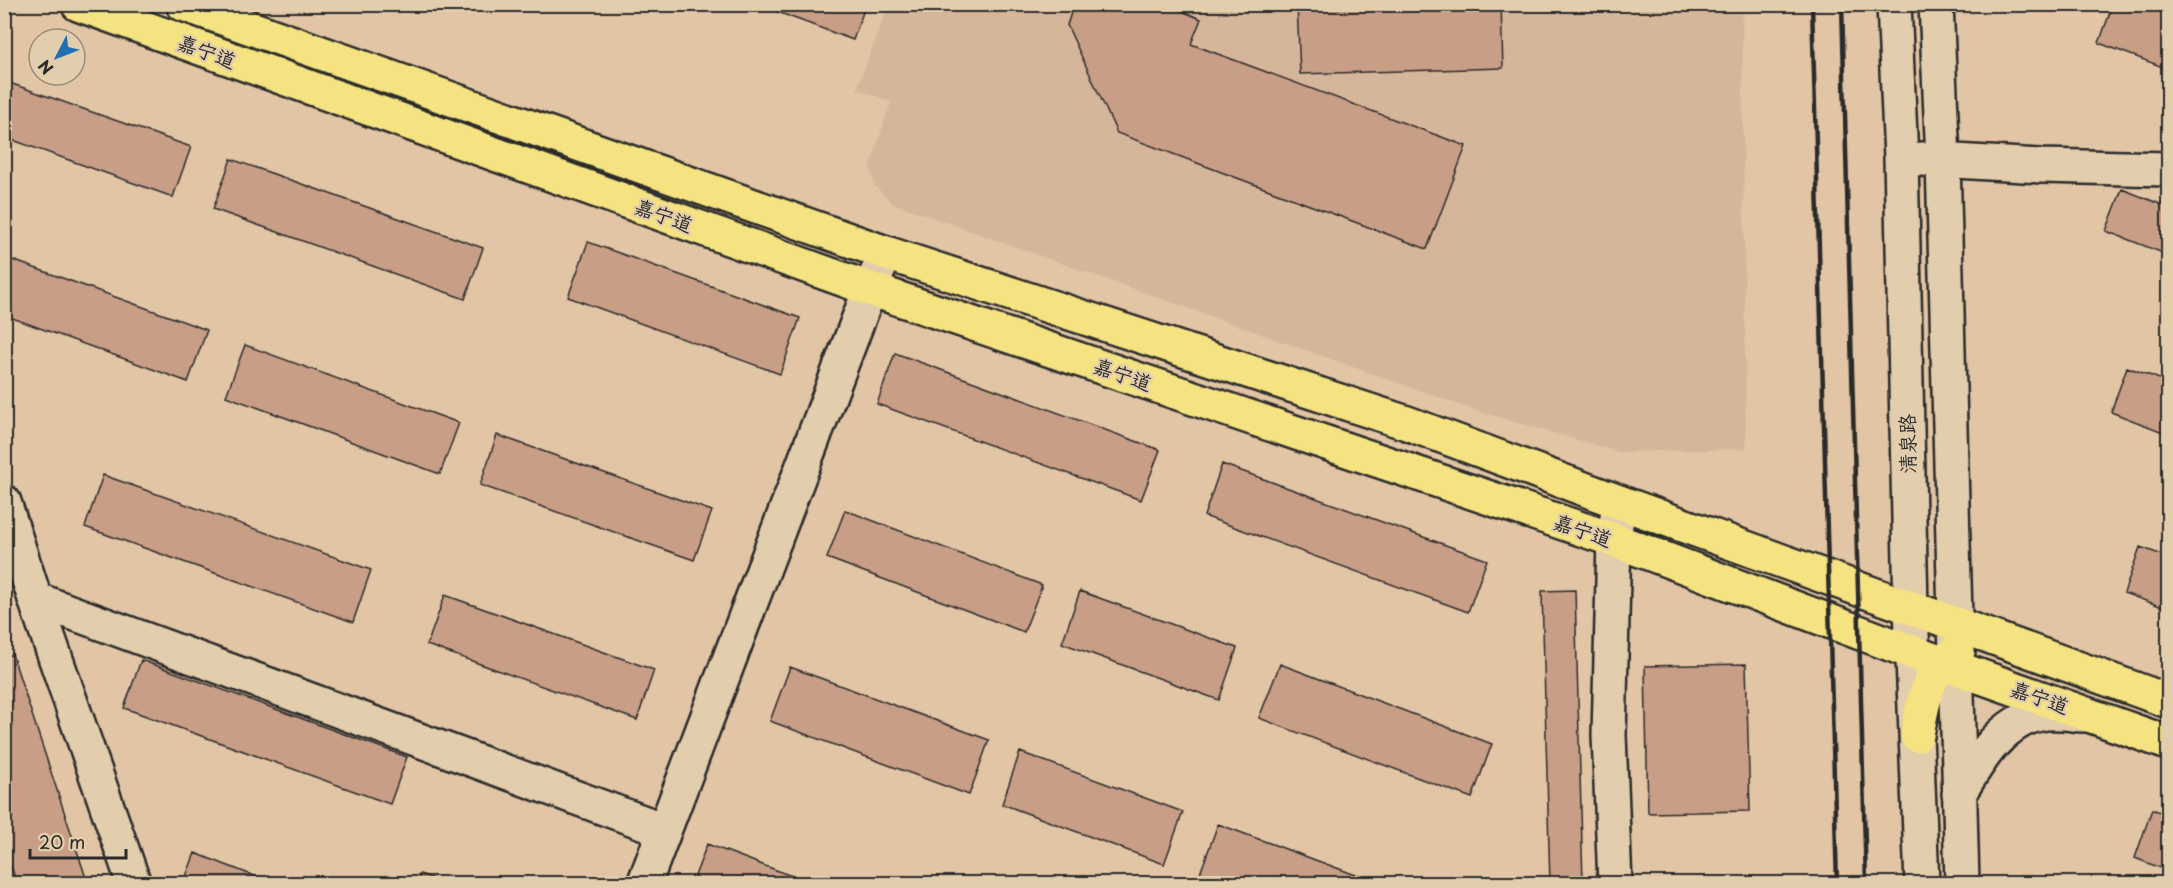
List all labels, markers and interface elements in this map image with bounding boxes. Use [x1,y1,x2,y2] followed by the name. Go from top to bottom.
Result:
[27,27,87,87] north arrow
[174,27,240,75] street label: 嘉宁道
[32,55,58,80] text: N
[631,191,697,239] street label: 嘉宁道
[1090,350,1156,398] street label: 嘉宁道
[1891,413,1923,474] street label: 清泉路
[1550,506,1616,554] street label: 嘉宁道
[2007,673,2073,721] street label: 嘉宁道
[30,822,126,860] scale bar
[39,828,85,855] text: 20 m

